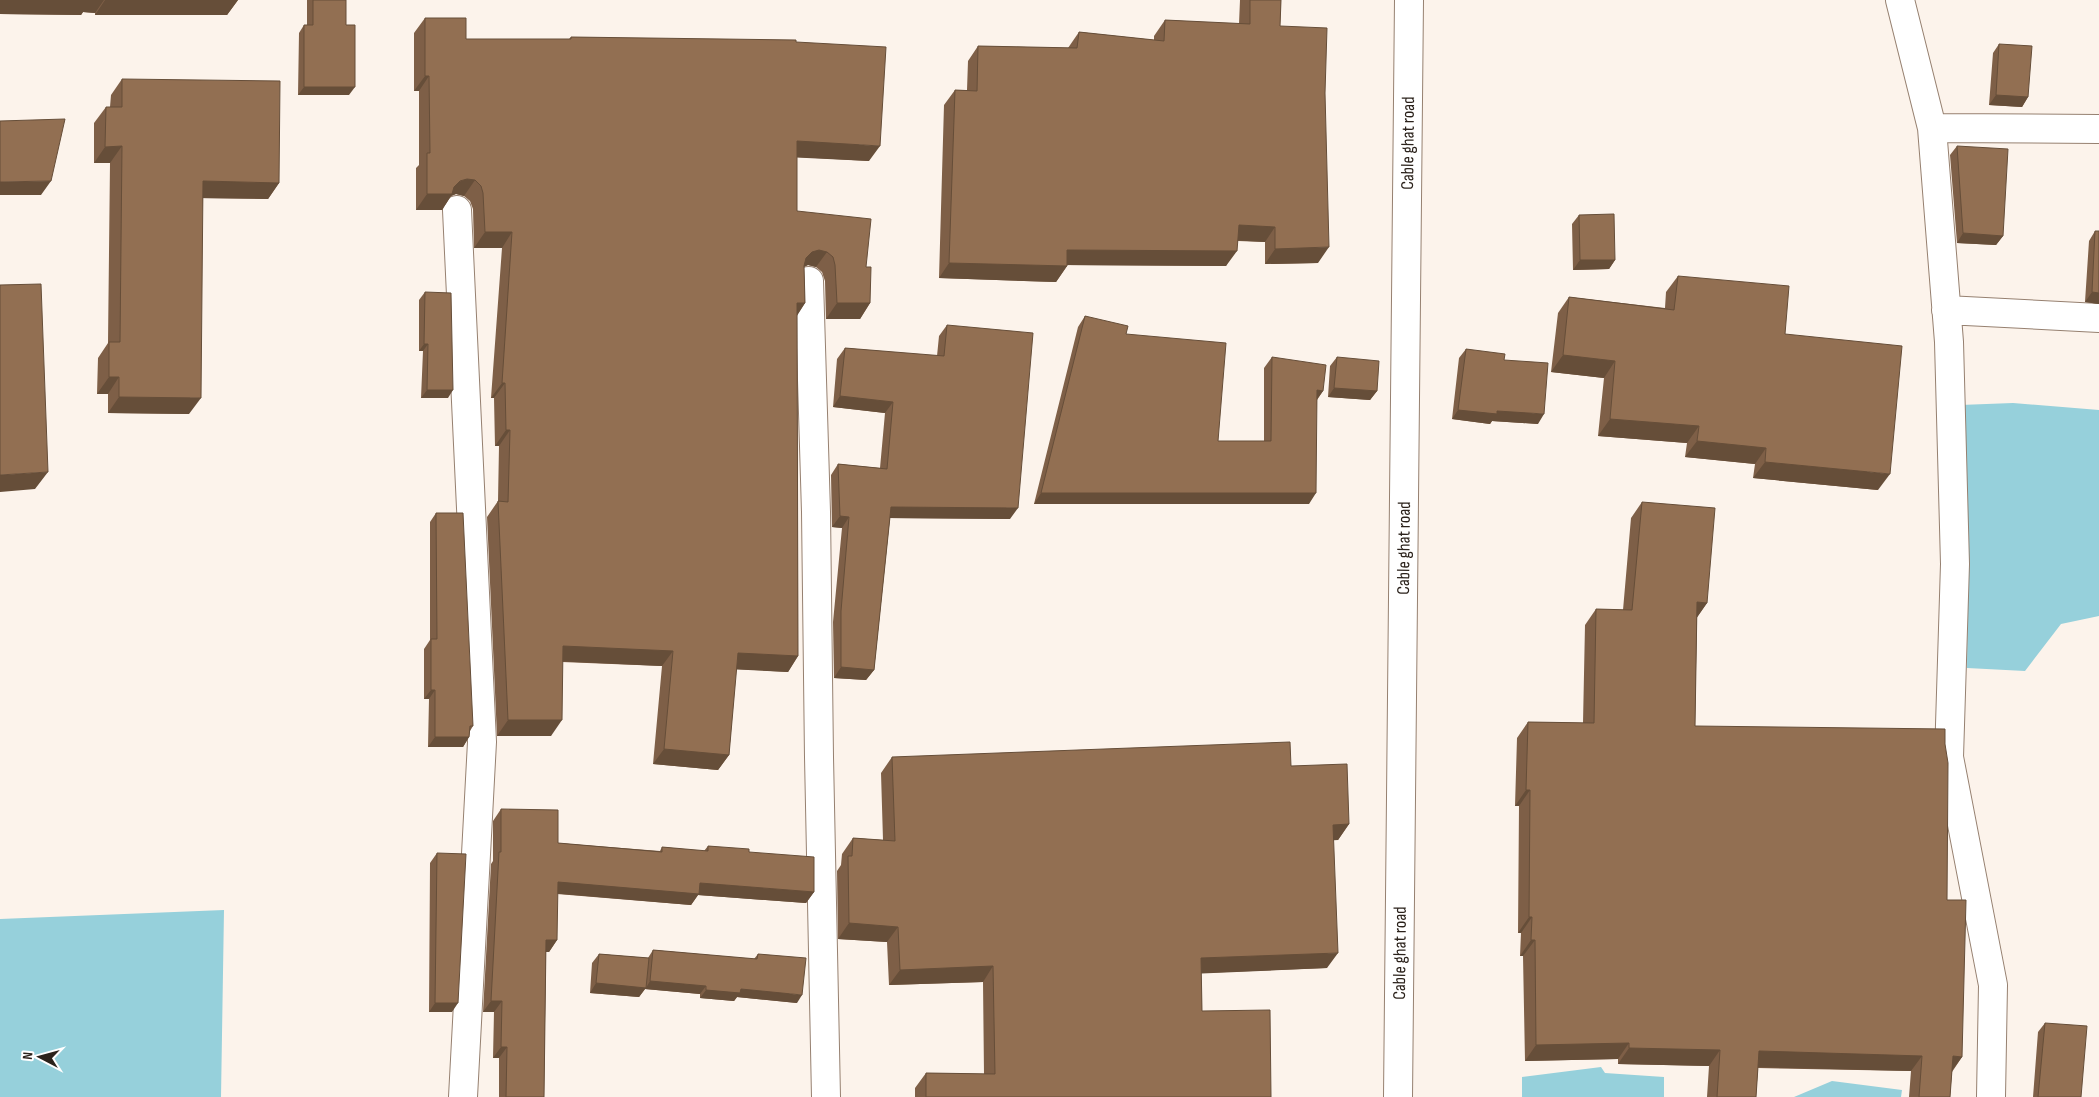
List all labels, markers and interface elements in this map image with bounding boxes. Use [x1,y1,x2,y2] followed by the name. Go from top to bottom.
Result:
[1397,96,1419,190] street label: Cable ghat road
[1393,501,1415,595] street label: Cable ghat road
[1389,906,1411,1000] street label: Cable ghat road
[15,1032,65,1082] north arrow
[19,1051,36,1060] text: N

